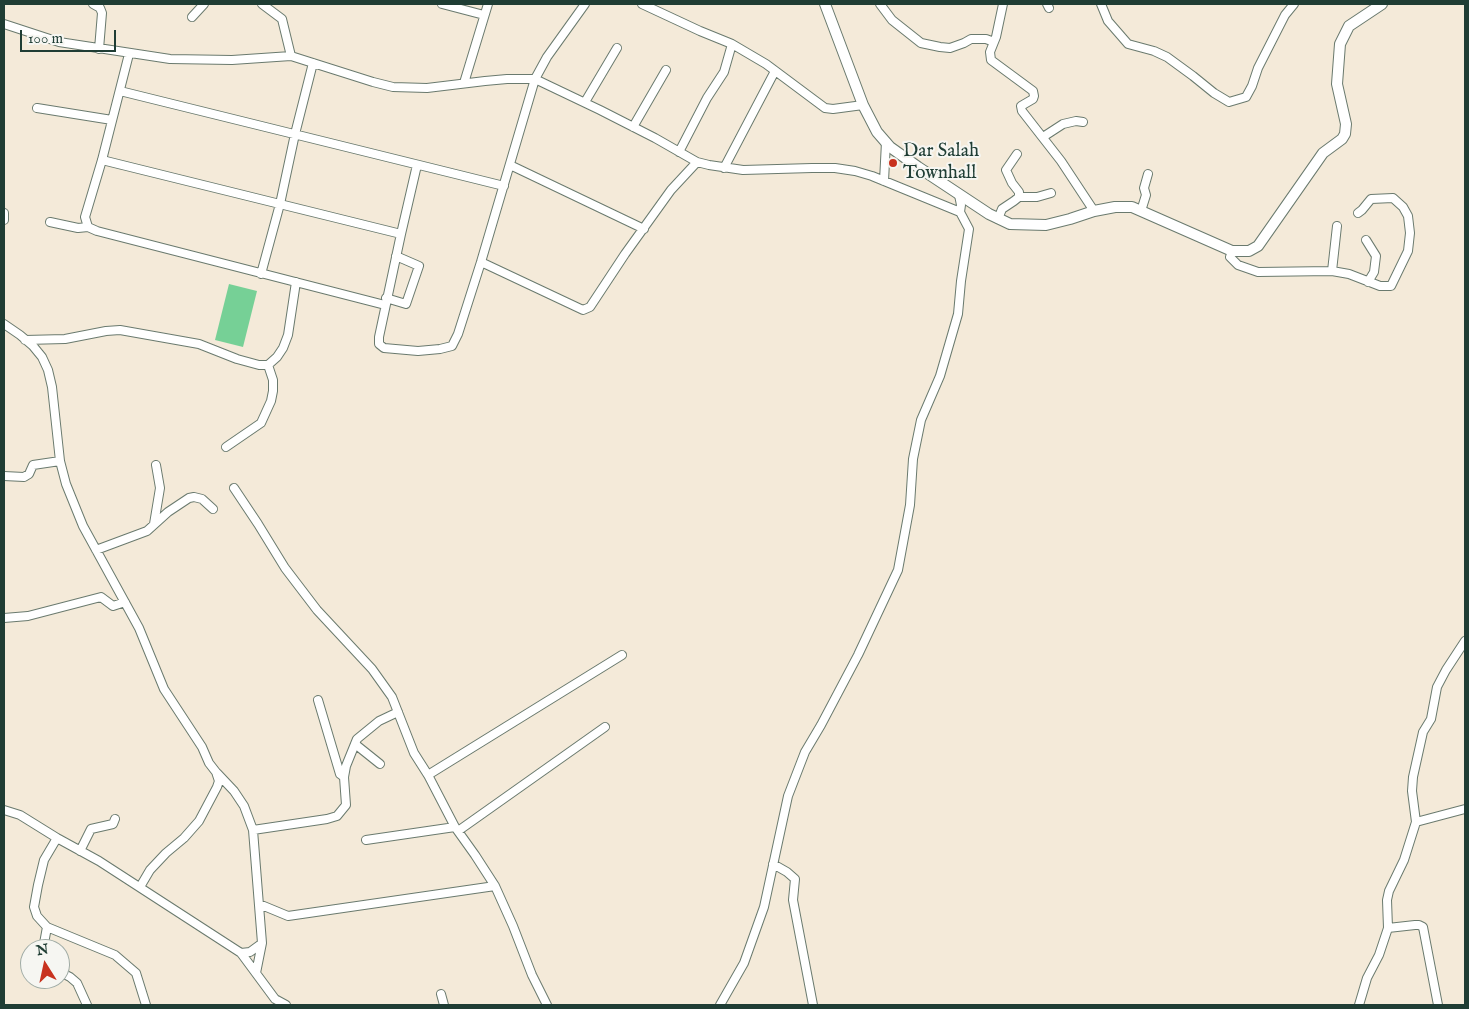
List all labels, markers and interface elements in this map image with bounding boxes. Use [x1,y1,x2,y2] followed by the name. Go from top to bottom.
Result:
[22,20,119,52] scale bar
[28,29,63,48] text: 100 m
[903,141,979,185] place label: Dar Salah Townhall
[887,157,899,169] marker: Dar Salah Townhall
[20,939,70,989] north arrow
[35,940,50,960] text: N

